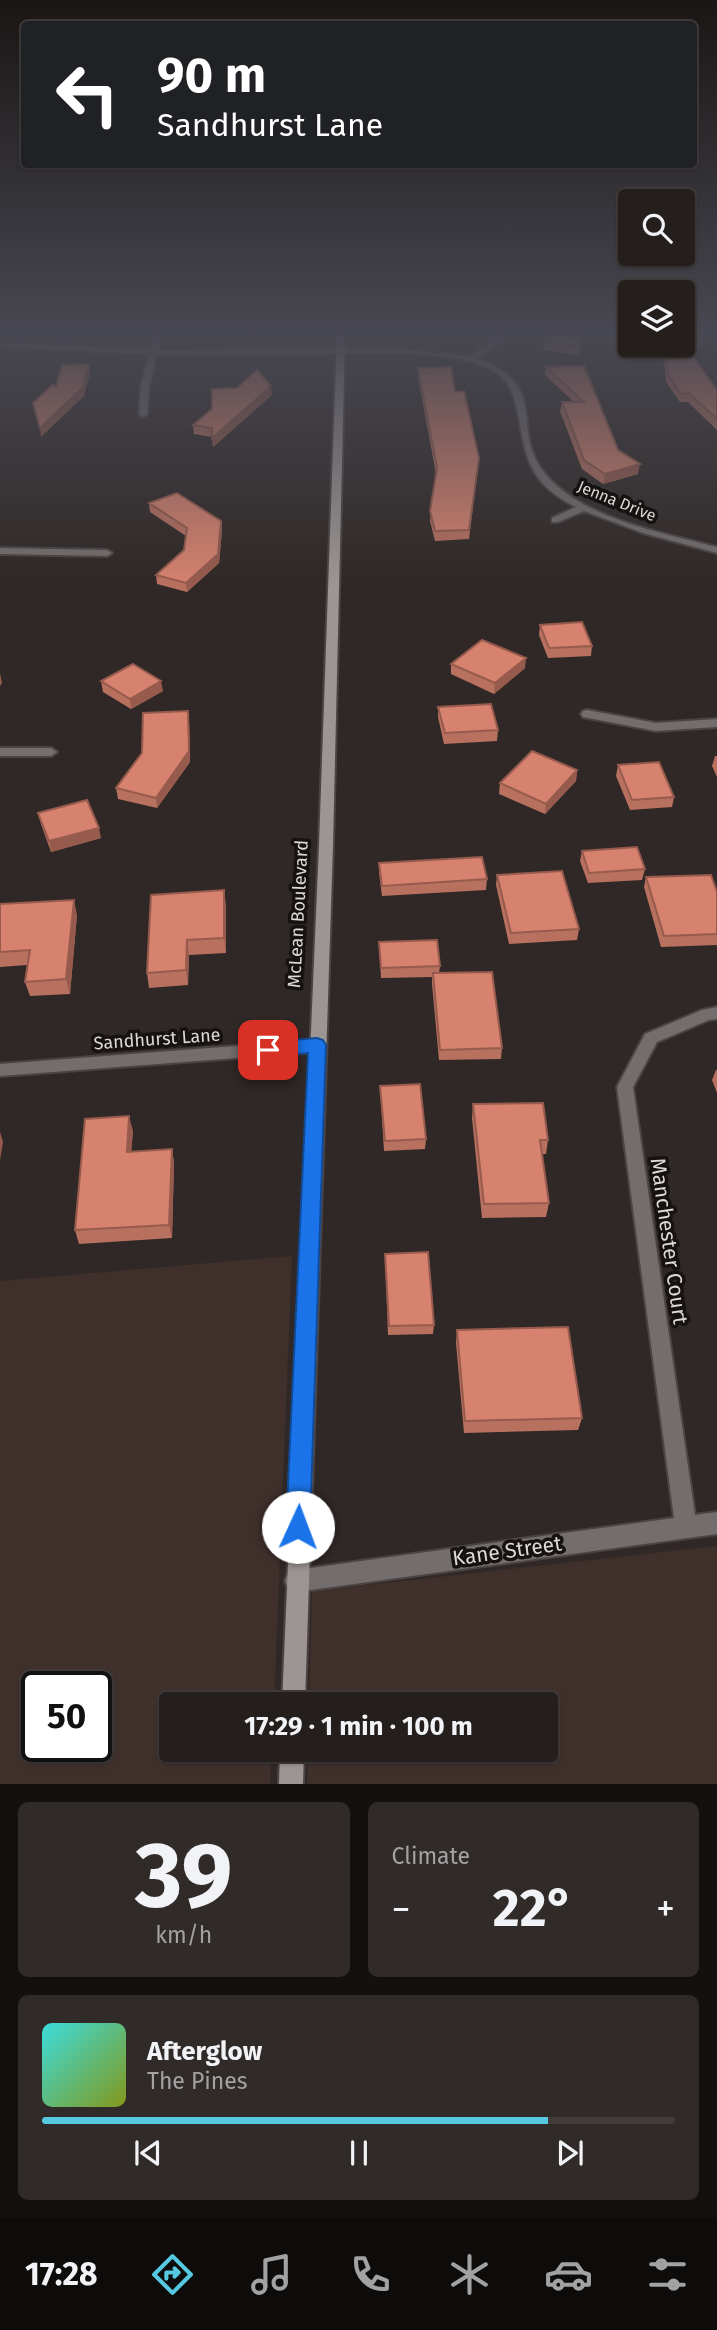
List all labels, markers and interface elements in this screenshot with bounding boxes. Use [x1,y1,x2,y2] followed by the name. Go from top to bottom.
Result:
[157,46,266,105] text: 90 m
[42,49,133,140] icon: left
[157,106,383,144] text: Sandhurst Lane
[618,189,695,357] map controls
[618,189,695,266] button: search
[618,280,695,357] button: layers
[575,477,659,525] street label: Jenna Drive
[283,839,313,989] street label: McLean Boulevard
[238,1020,298,1080] pin
[93,1024,221,1054] street label: Sandhurst Lane
[249,1031,287,1069] icon: arrive
[644,1156,694,1326] street label: Manchester Court
[261,1490,335,1564] position arrow
[451,1530,564,1572] street label: Kane Street
[21,1671,112,1762] speed limit sign: 50
[244,1711,473,1742] text: 17:29 · 1 min · 100 m
[135,1821,232,1930] text: 39
[392,1842,470,1870] text: Climate
[493,1877,574,1940] text: 22°
[392,1886,411,1932] text: −
[656,1886,675,1932] text: +
[155,1921,212,1949] text: km/h
[147,2036,262,2067] text: Afterglow
[147,2067,248,2095] text: The Pines
[129,2134,167,2172] icon: previous
[340,2134,378,2172] icon: pause
[551,2134,589,2172] icon: next
[148,2250,197,2299] icon: directions
[247,2250,296,2299] icon: music
[346,2250,395,2299] icon: phone
[445,2250,494,2299] icon: climate
[544,2250,593,2299] icon: car
[643,2250,692,2299] icon: filters
[25,2255,98,2293] text: 17:28

